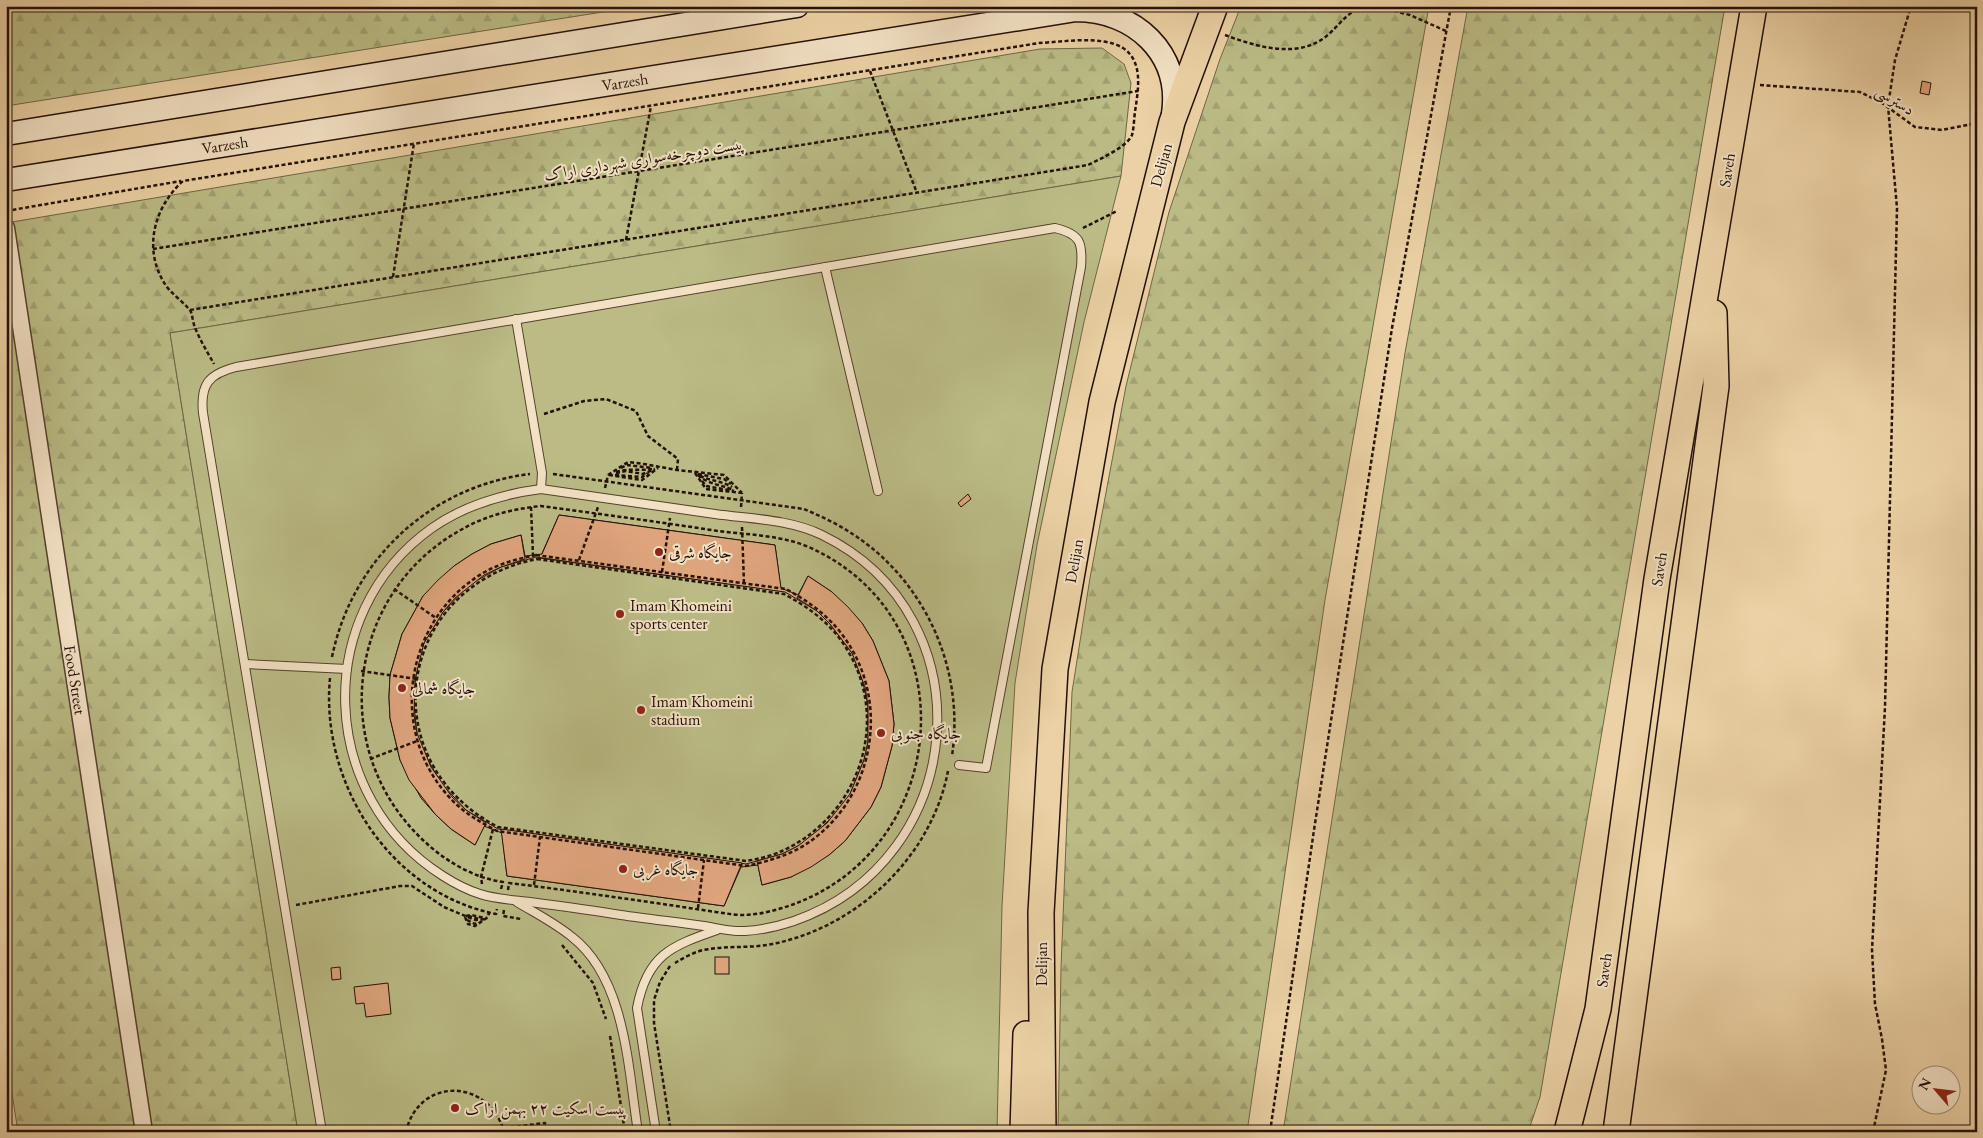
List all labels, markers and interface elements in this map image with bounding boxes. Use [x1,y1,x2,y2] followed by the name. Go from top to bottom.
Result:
[600,68,650,96] street label: Varzesh
[1871,80,1918,121] street label: دسترسی
[200,131,250,159] street label: Varzesh
[543,133,746,186] street label: پیست دوچرخه‌سواری شهرداری اراک
[1145,140,1177,189] street label: Delijan
[1714,151,1740,189] street label: Saveh
[1060,537,1088,585] street label: Delijan
[669,542,732,563] place label: جایگاه شرقی
[653,546,665,558] marker: جایگاه شرقی
[1646,550,1672,588] street label: Saveh
[630,595,732,634] place label: Imam Khomeini sports center
[614,608,626,620] marker: Imam Khomeini sports center
[59,644,91,716] street label: Food Street
[412,678,475,699] place label: جایگاه شمالی
[396,682,408,694] marker: جایگاه شمالی
[651,691,753,730] place label: Imam Khomeini stadium
[635,704,647,716] marker: Imam Khomeini stadium
[891,723,961,745] place label: جایگاه جنوبی
[875,727,887,739] marker: جایگاه جنوبی
[633,859,698,881] place label: جایگاه غربی
[617,863,629,875] marker: جایگاه غربی
[1031,941,1052,986] street label: Delijan
[1591,951,1617,989] street label: Saveh
[1910,1066,1960,1116] north arrow
[1914,1074,1935,1093] text: N
[465,1098,627,1120] place label: پیست اسکیت ۲۲ بهمن اراک
[449,1102,461,1114] marker: پیست اسکیت ۲۲ بهمن اراک

